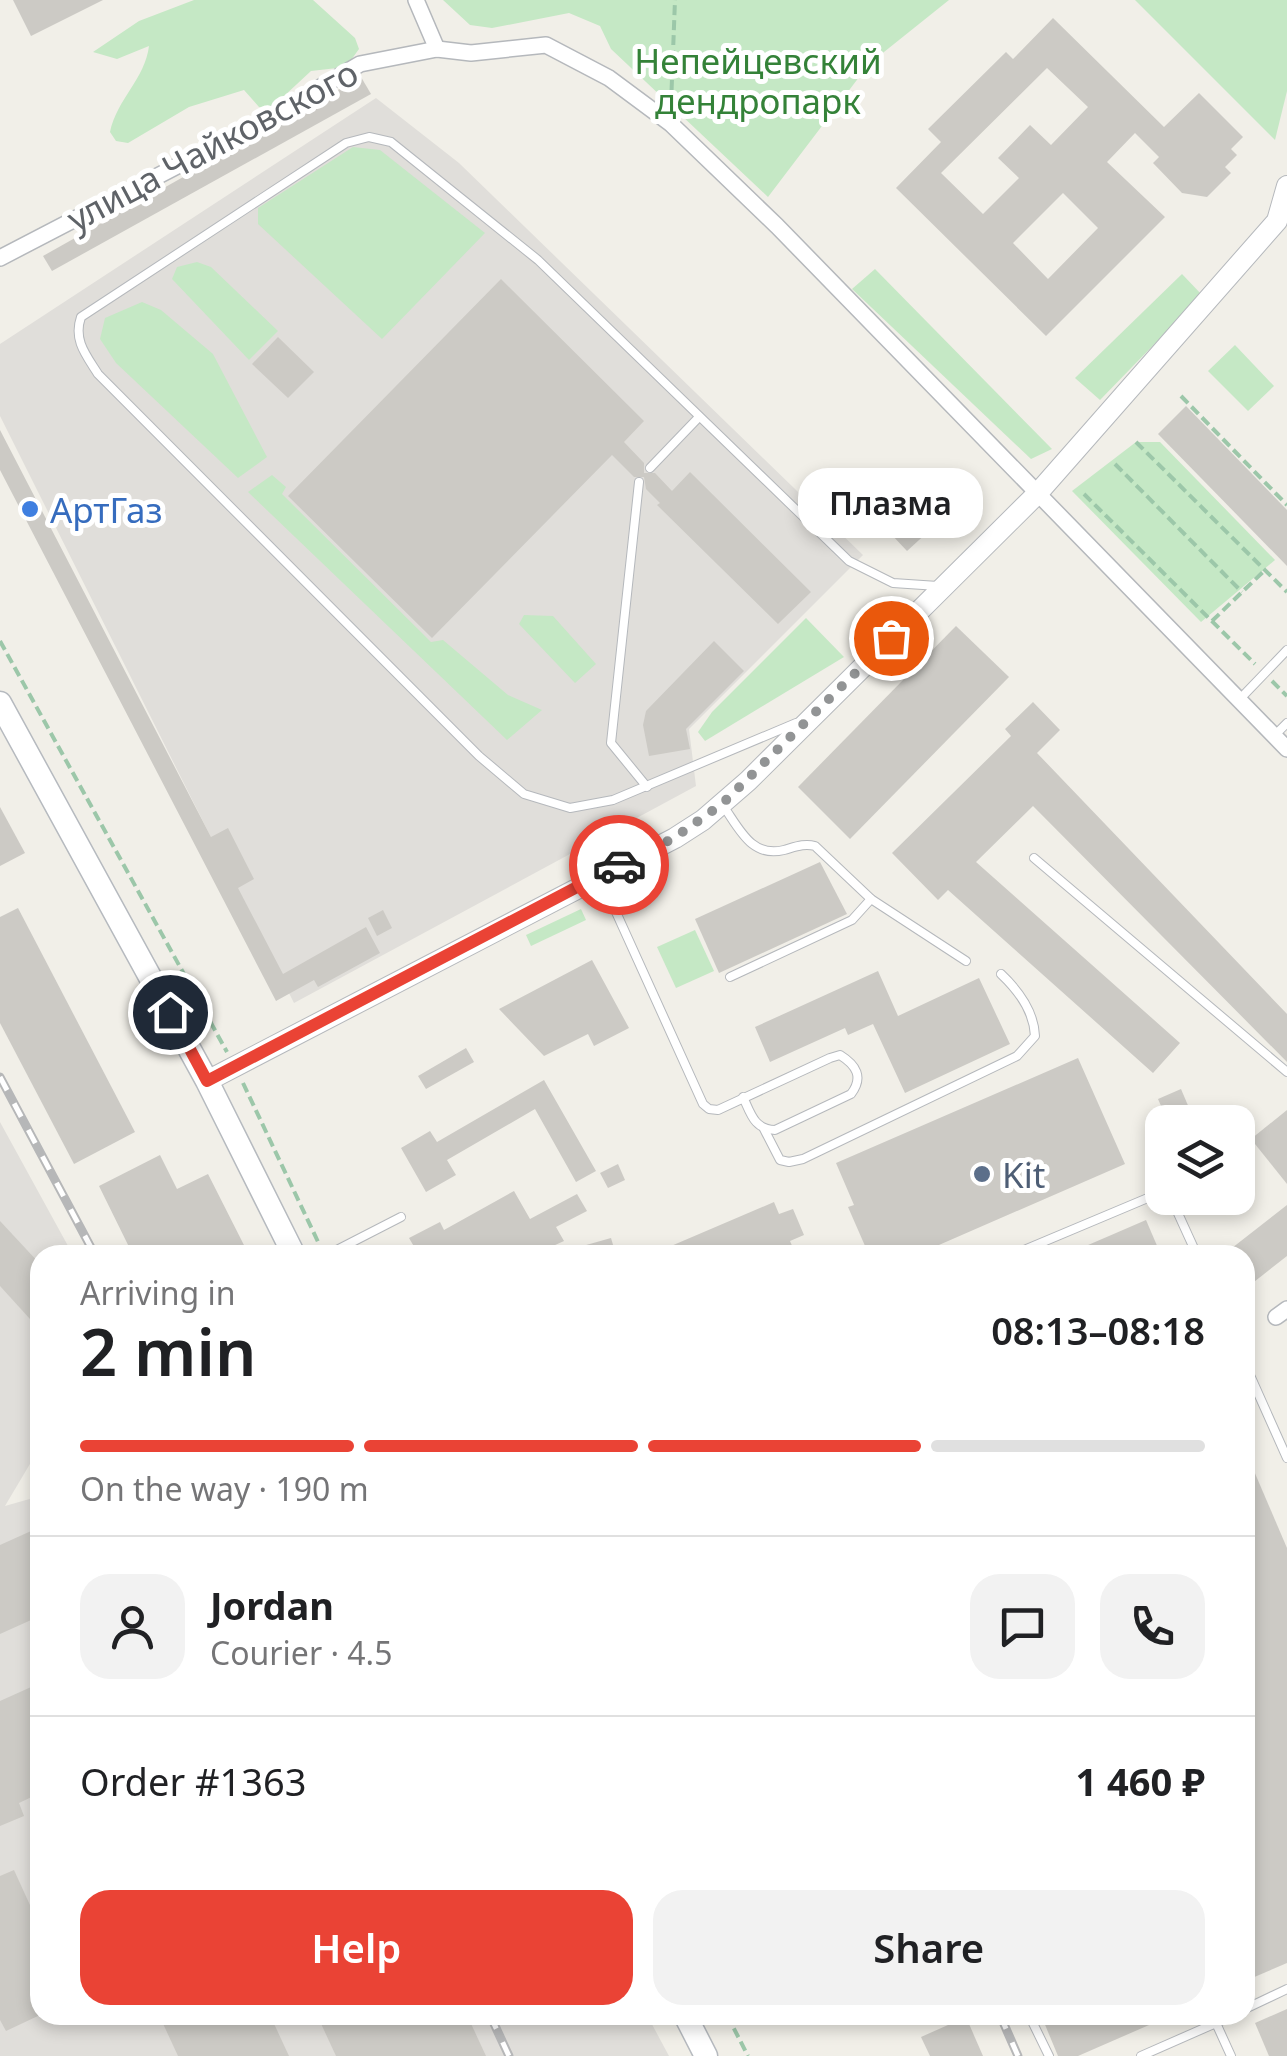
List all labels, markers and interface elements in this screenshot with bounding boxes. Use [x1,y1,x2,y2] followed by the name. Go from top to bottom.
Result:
[634,37,882,124] park label: Непейцевский дендропарк
[58,48,366,242] street label: улица Чайковского
[798,468,984,538] callout: Плазма
[829,481,952,524] text: Плазма
[50,486,163,533] place label: АртГаз
[19,498,41,520] marker: АртГаз
[849,596,934,681] pin
[864,611,919,666] icon: bag
[569,815,669,915] courier
[592,838,647,893] icon: car
[128,970,213,1055] pin
[143,985,198,1040] icon: home
[1145,1105,1255,1215] map controls
[1145,1105,1255,1215] button: layers
[1002,1151,1045,1198] place label: Kit
[971,1163,993,1185] marker: Kit
[80,1271,235,1314] text: Arriving in
[991,1304,1205,1356] text: 08:13–08:18
[80,1307,256,1395] text: 2 min
[80,1467,369,1510] text: On the way · 190 m
[80,1574,185,1679] button: person
[970,1574,1075,1679] button: chat
[1100,1574,1205,1679] button: phone
[210,1579,334,1631] text: Jordan
[210,1631,393,1674] text: Courier · 4.5
[80,1755,306,1807] text: Order #1363
[1075,1755,1205,1807] text: 1 460 ₽
[80,1890,633,2005] button: Help
[653,1890,1205,2005] button: Share

